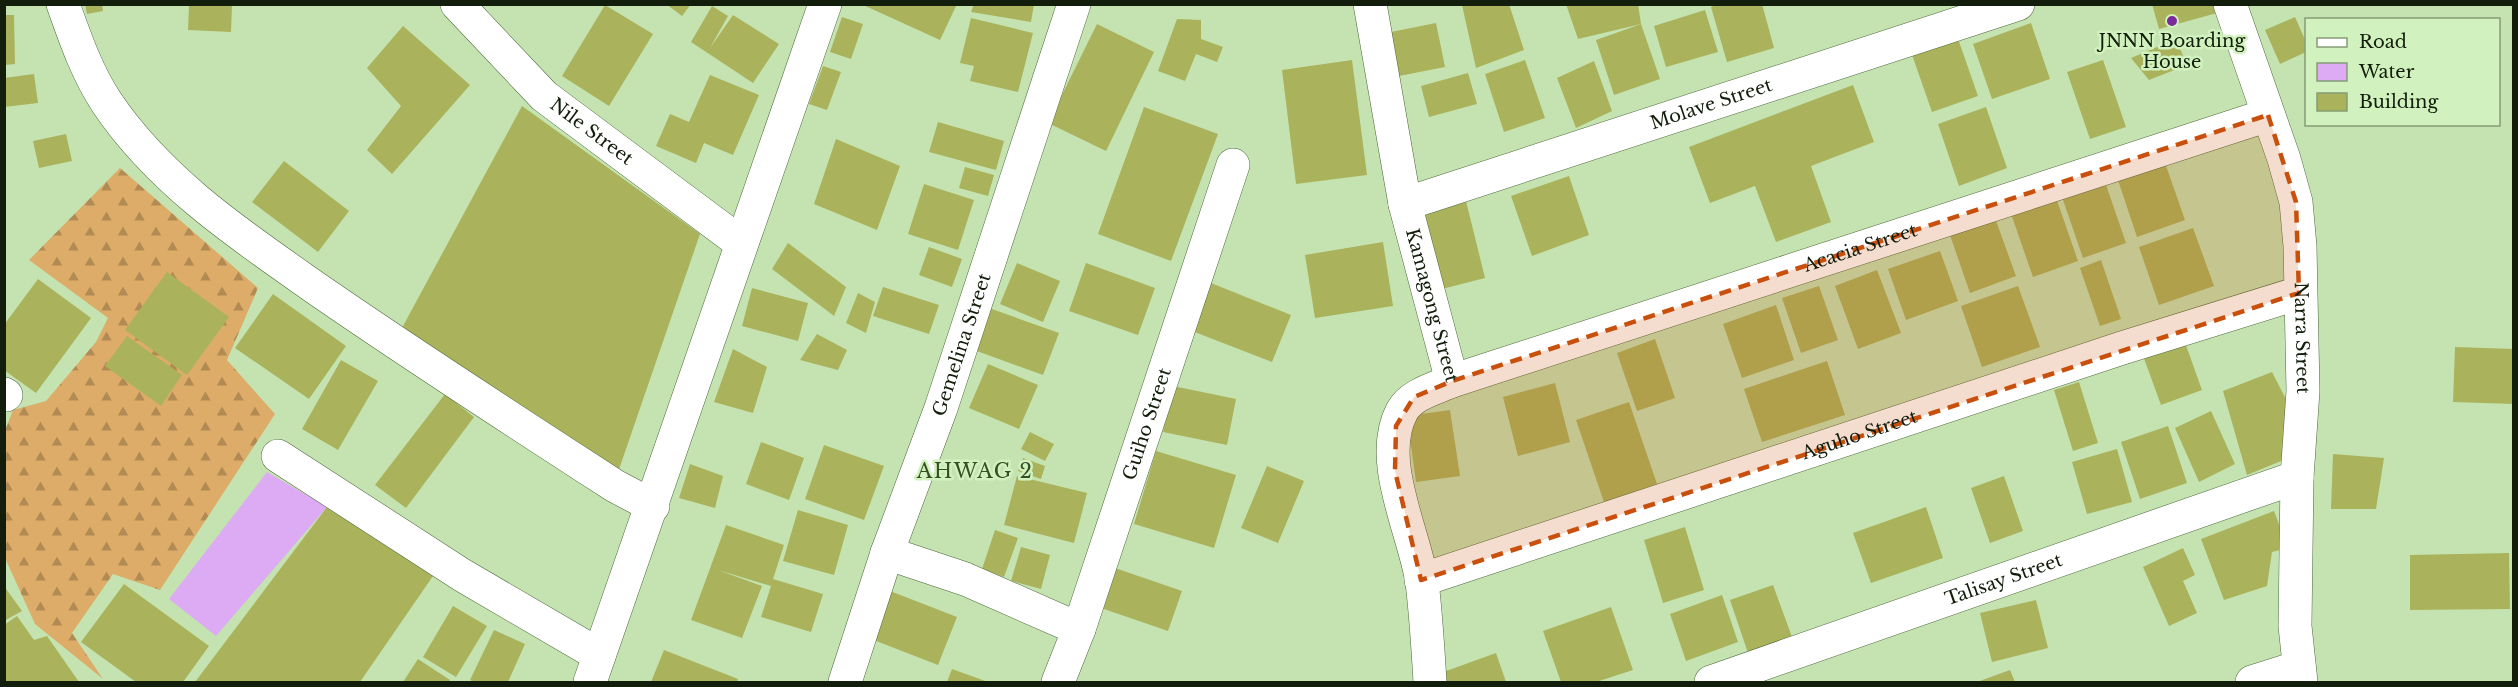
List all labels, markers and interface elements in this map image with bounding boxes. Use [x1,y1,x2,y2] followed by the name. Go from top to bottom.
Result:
[2165,14,2179,28] marker: JNNN Boarding House
[2305,18,2500,126] legend
[2097,30,2245,73] place label: JNNN Boarding House
[2359,31,2407,53] text: Road
[2358,61,2415,83] text: Water
[1647,74,1775,134] street label: Molave Street
[2359,91,2438,113] text: Building
[546,93,637,170] street label: Nile Street
[1800,219,1920,277] street label: Acacia Street
[1401,226,1463,385] street label: Kamagong Street
[928,270,996,419] street label: Gemelina Street
[2290,282,2314,394] street label: Narra Street
[1118,365,1176,483] street label: Guiho Street
[1798,405,1920,464] street label: Aguho Street
[916,459,1033,483] district label: AHWAG 2
[1942,549,2065,610] street label: Talisay Street

